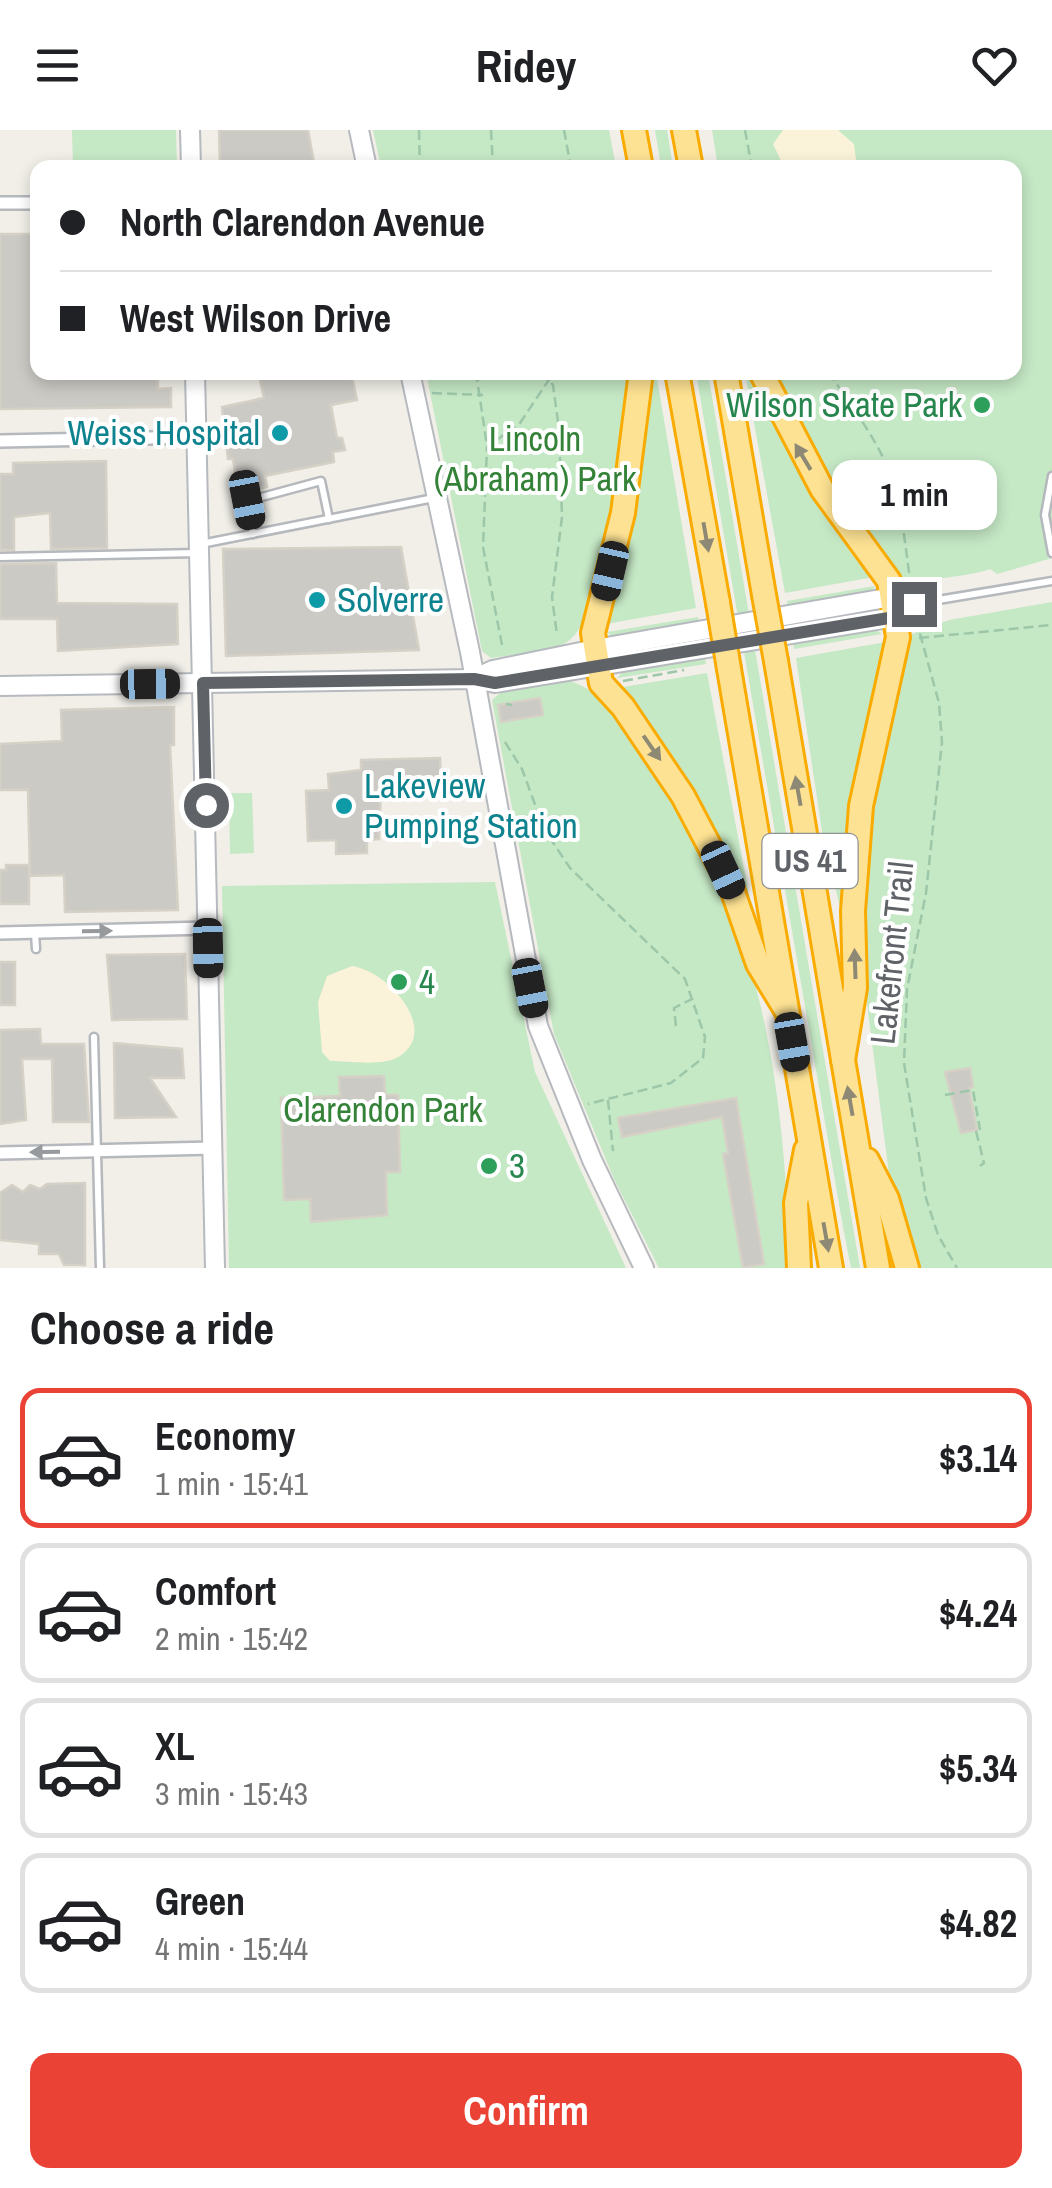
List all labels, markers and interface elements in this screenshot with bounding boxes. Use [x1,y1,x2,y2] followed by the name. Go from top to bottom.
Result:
[476,35,576,96] text: Ridey
[30,38,85,93] icon: menu
[967,38,1022,93] icon: heart
[120,197,485,248] text: North Clarendon Avenue
[120,293,391,344] text: West Wilson Drive
[726,381,963,428] place label: Wilson Skate Park
[971,394,993,416] marker: Wilson Skate Park
[67,409,260,456] place label: Weiss Hospital
[434,415,637,502] park label: Lincoln (Abraham) Park
[269,422,291,444] marker: Weiss Hospital
[795,443,812,471] one-way arrow
[832,459,996,529] callout: 1 min
[227,468,267,532] car
[880,473,949,516] text: 1 min
[699,522,715,553] one-way arrow
[589,538,631,604] car
[337,576,444,623] place label: Solverre
[892,582,937,627] route end
[306,589,328,611] marker: Solverre
[120,668,180,700] car
[642,735,661,762] one-way arrow
[364,762,578,849] place label: Lakeview Pumping Station
[790,775,805,807] one-way arrow
[184,783,229,828] route start
[333,795,355,817] marker: Lakeview Pumping Station
[762,834,858,888] road number: US 41
[697,836,749,904] car
[859,859,924,1047] street label: Lakefront Trail
[192,918,224,978] car
[82,922,114,938] one-way arrow
[846,947,862,979] one-way arrow
[510,956,550,1020] car
[419,958,435,1005] place label: 4
[388,971,410,993] marker: 4
[772,1010,812,1074] car
[842,1085,857,1116] one-way arrow
[283,1086,483,1133] park label: Clarendon Park
[509,1142,525,1189] place label: 3
[29,1145,61,1161] one-way arrow
[478,1155,500,1177] marker: 3
[819,1222,834,1253] one-way arrow
[30,1297,274,1358] text: Choose a ride
[155,1411,295,1462] text: Economy
[35,1413,125,1503] icon: car
[939,1433,1017,1484] text: $3.14
[155,1462,308,1505] text: 1 min · 15:41
[155,1566,276,1617] text: Comfort
[35,1568,125,1658] icon: car
[939,1588,1017,1639] text: $4.24
[155,1617,308,1660] text: 2 min · 15:42
[155,1721,195,1772] text: XL
[35,1723,125,1813] icon: car
[939,1743,1017,1794] text: $5.34
[155,1772,308,1815] text: 3 min · 15:43
[155,1876,245,1927] text: Green
[35,1878,125,1968] icon: car
[939,1898,1017,1949] text: $4.82
[155,1927,308,1970] text: 4 min · 15:44
[30,2053,1022,2168] button: Confirm

